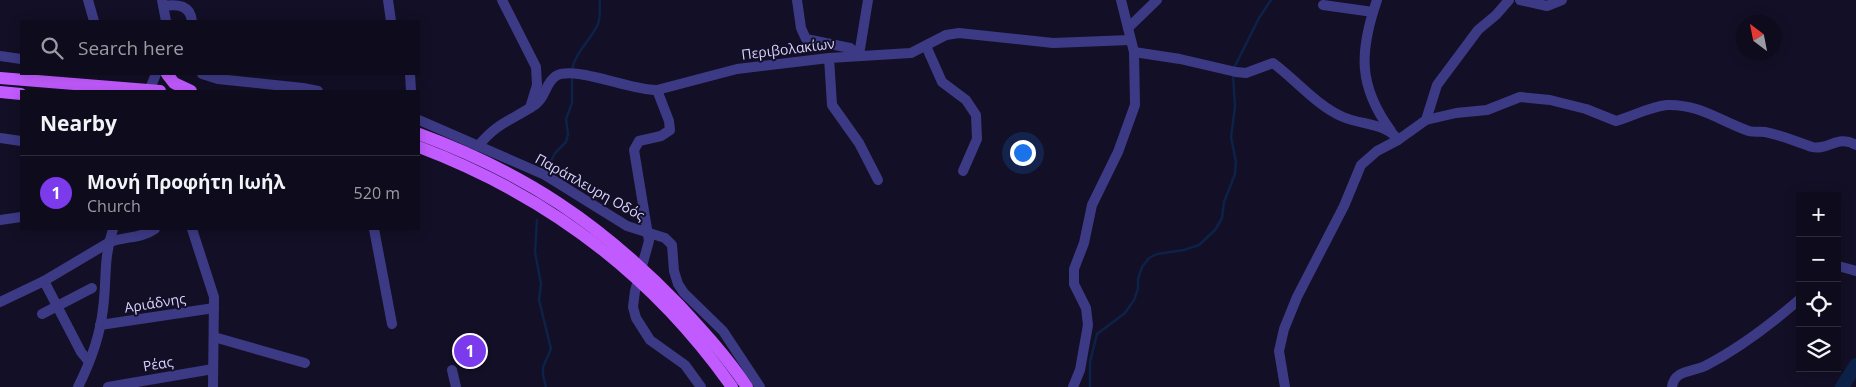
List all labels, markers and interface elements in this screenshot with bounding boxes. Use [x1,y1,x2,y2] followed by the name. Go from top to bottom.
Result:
[1736,15,1781,60] north arrow
[20,20,420,75] search box
[740,33,836,64] street label: Περιβολακίων
[38,34,66,62] icon: search
[78,35,184,61] text: Search here
[40,109,117,137] text: Nearby
[1010,140,1036,166] your location
[532,149,649,225] street label: Παράπλευρη Οδός
[87,169,285,195] text: Μονή Προφήτη Ιωήλ
[51,182,61,204] text: 1
[354,182,400,204] text: 520 m
[1796,192,1841,372] map controls
[1796,192,1841,237] button: +
[87,195,141,217] text: Church
[1796,237,1841,282] button: −
[1796,282,1841,327] button: locate
[123,288,187,317] street label: Αριάδνης
[1796,327,1841,372] button: layers
[454,332,486,370] pin: 1
[141,351,175,376] street label: Ρέας

